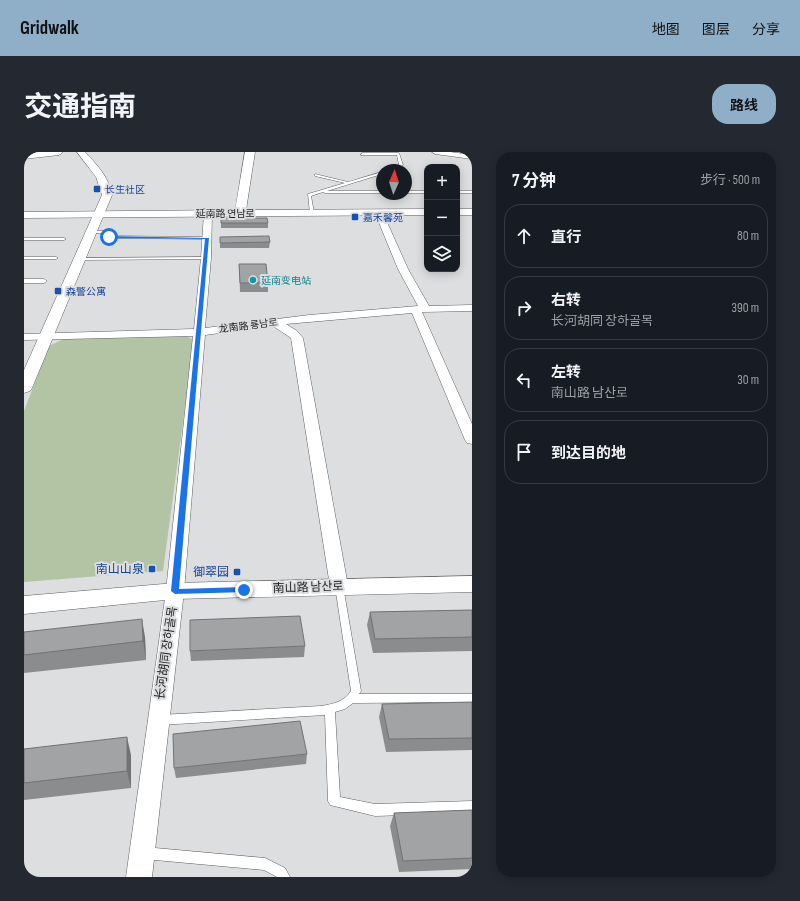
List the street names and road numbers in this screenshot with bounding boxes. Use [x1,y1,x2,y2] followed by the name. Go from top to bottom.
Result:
[195,208,255,220] street label: 延南路 연남로
[218,316,278,336] street label: 龙南路 룡남로
[272,579,344,596] street label: 南山路 남산로
[153,605,180,701] street label: 长河胡同 장하골목

